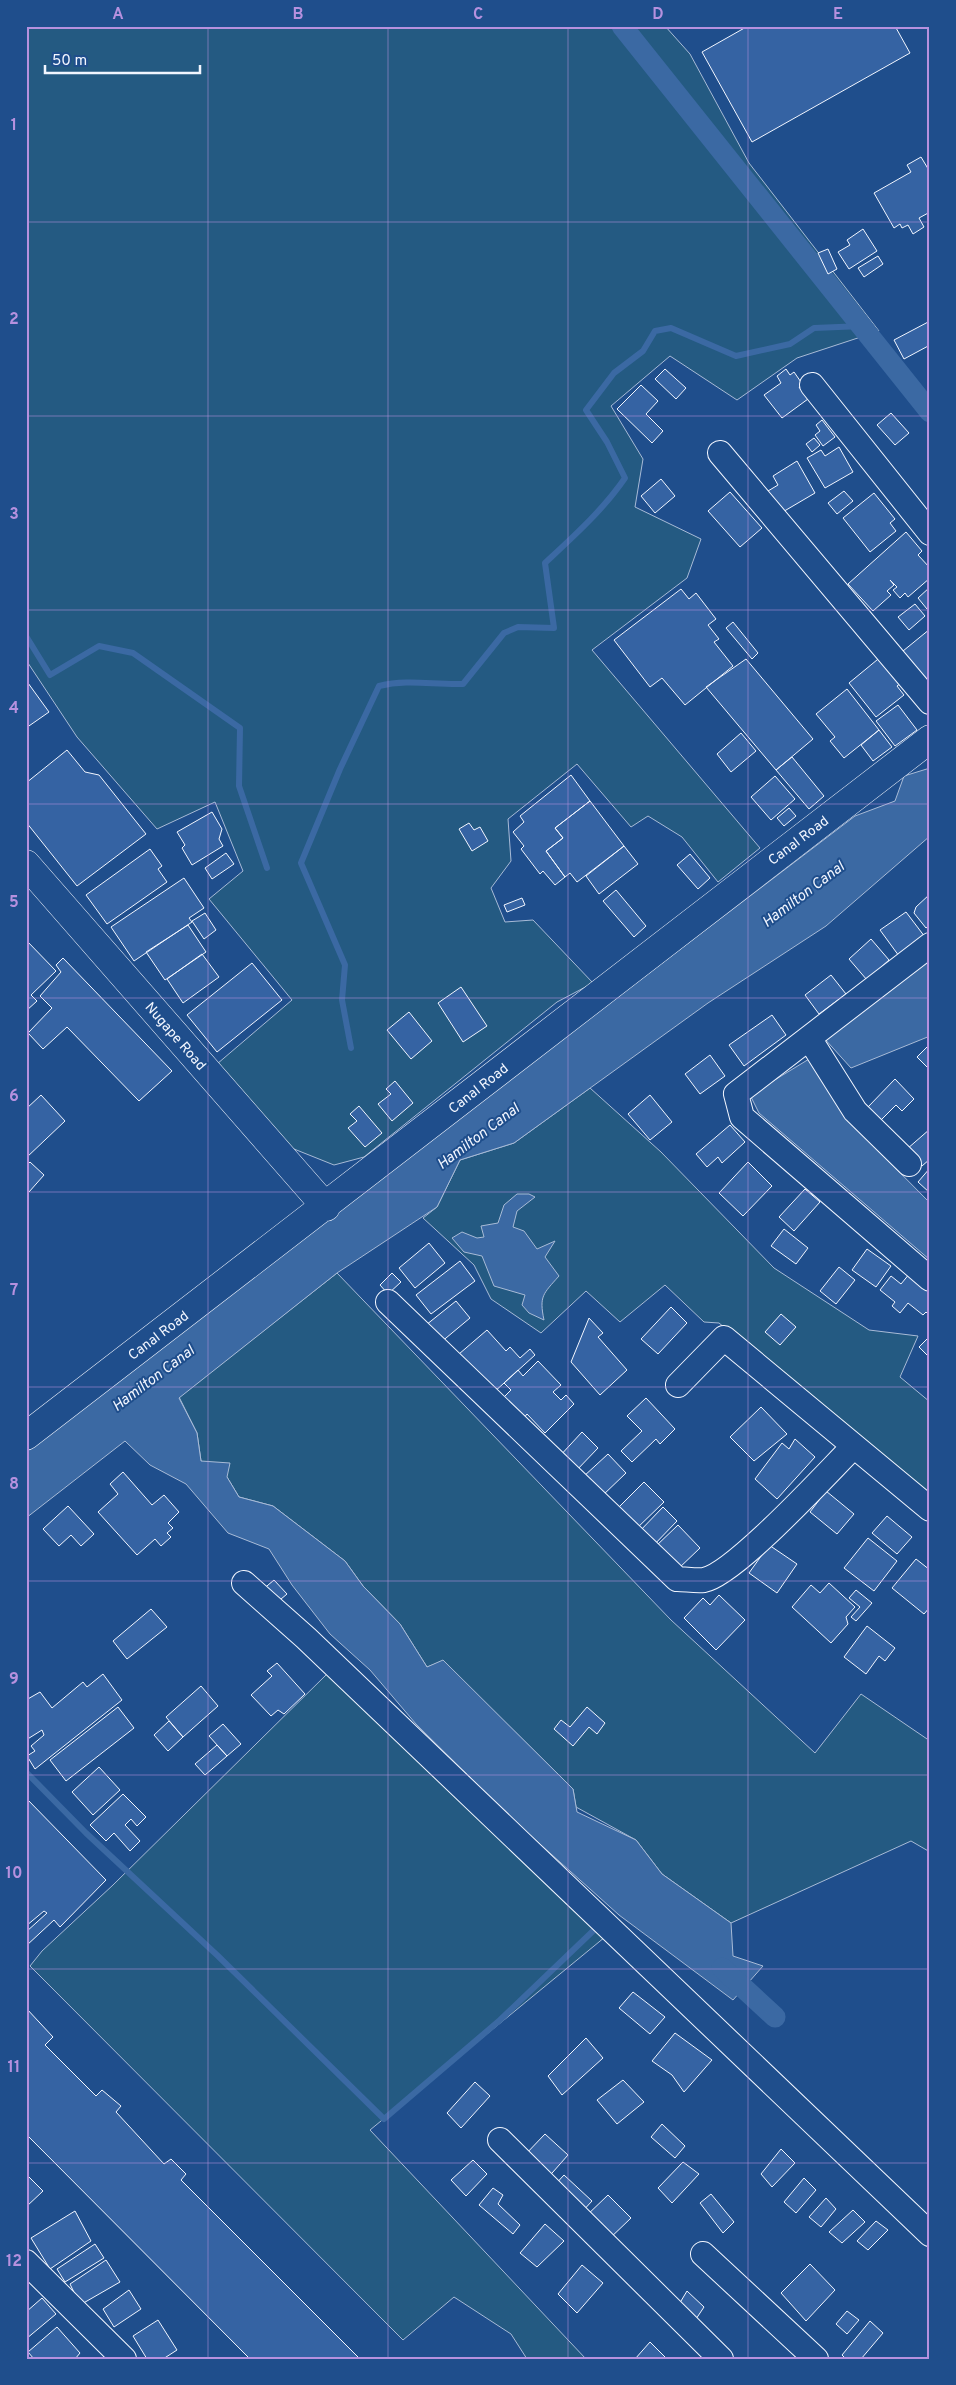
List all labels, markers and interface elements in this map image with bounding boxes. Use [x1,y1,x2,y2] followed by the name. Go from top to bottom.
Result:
[112,5,124,25] text: A
[292,5,304,25] text: B
[473,5,483,25] text: C
[652,5,664,25] text: D
[833,5,843,25] text: E
[45,42,200,74] scale bar
[52,52,87,71] text: 50 m
[11,116,17,136] text: 1
[9,310,19,330] text: 2
[9,505,19,525] text: 3
[9,699,19,719] text: 4
[765,813,832,869] street label: Canal Road
[759,857,850,932] water label: Hamilton Canal
[9,893,19,913] text: 5
[141,999,209,1074] street label: Nugape Road
[446,1061,512,1118] street label: Canal Road
[9,1087,19,1107] text: 6
[434,1099,525,1174] water label: Hamilton Canal
[10,1281,18,1301] text: 7
[125,1308,192,1364] street label: Canal Road
[109,1341,200,1416] water label: Hamilton Canal
[9,1475,19,1495] text: 8
[9,1670,19,1690] text: 9
[6,1864,22,1884] text: 10
[8,2058,20,2078] text: 11
[6,2252,22,2272] text: 12

